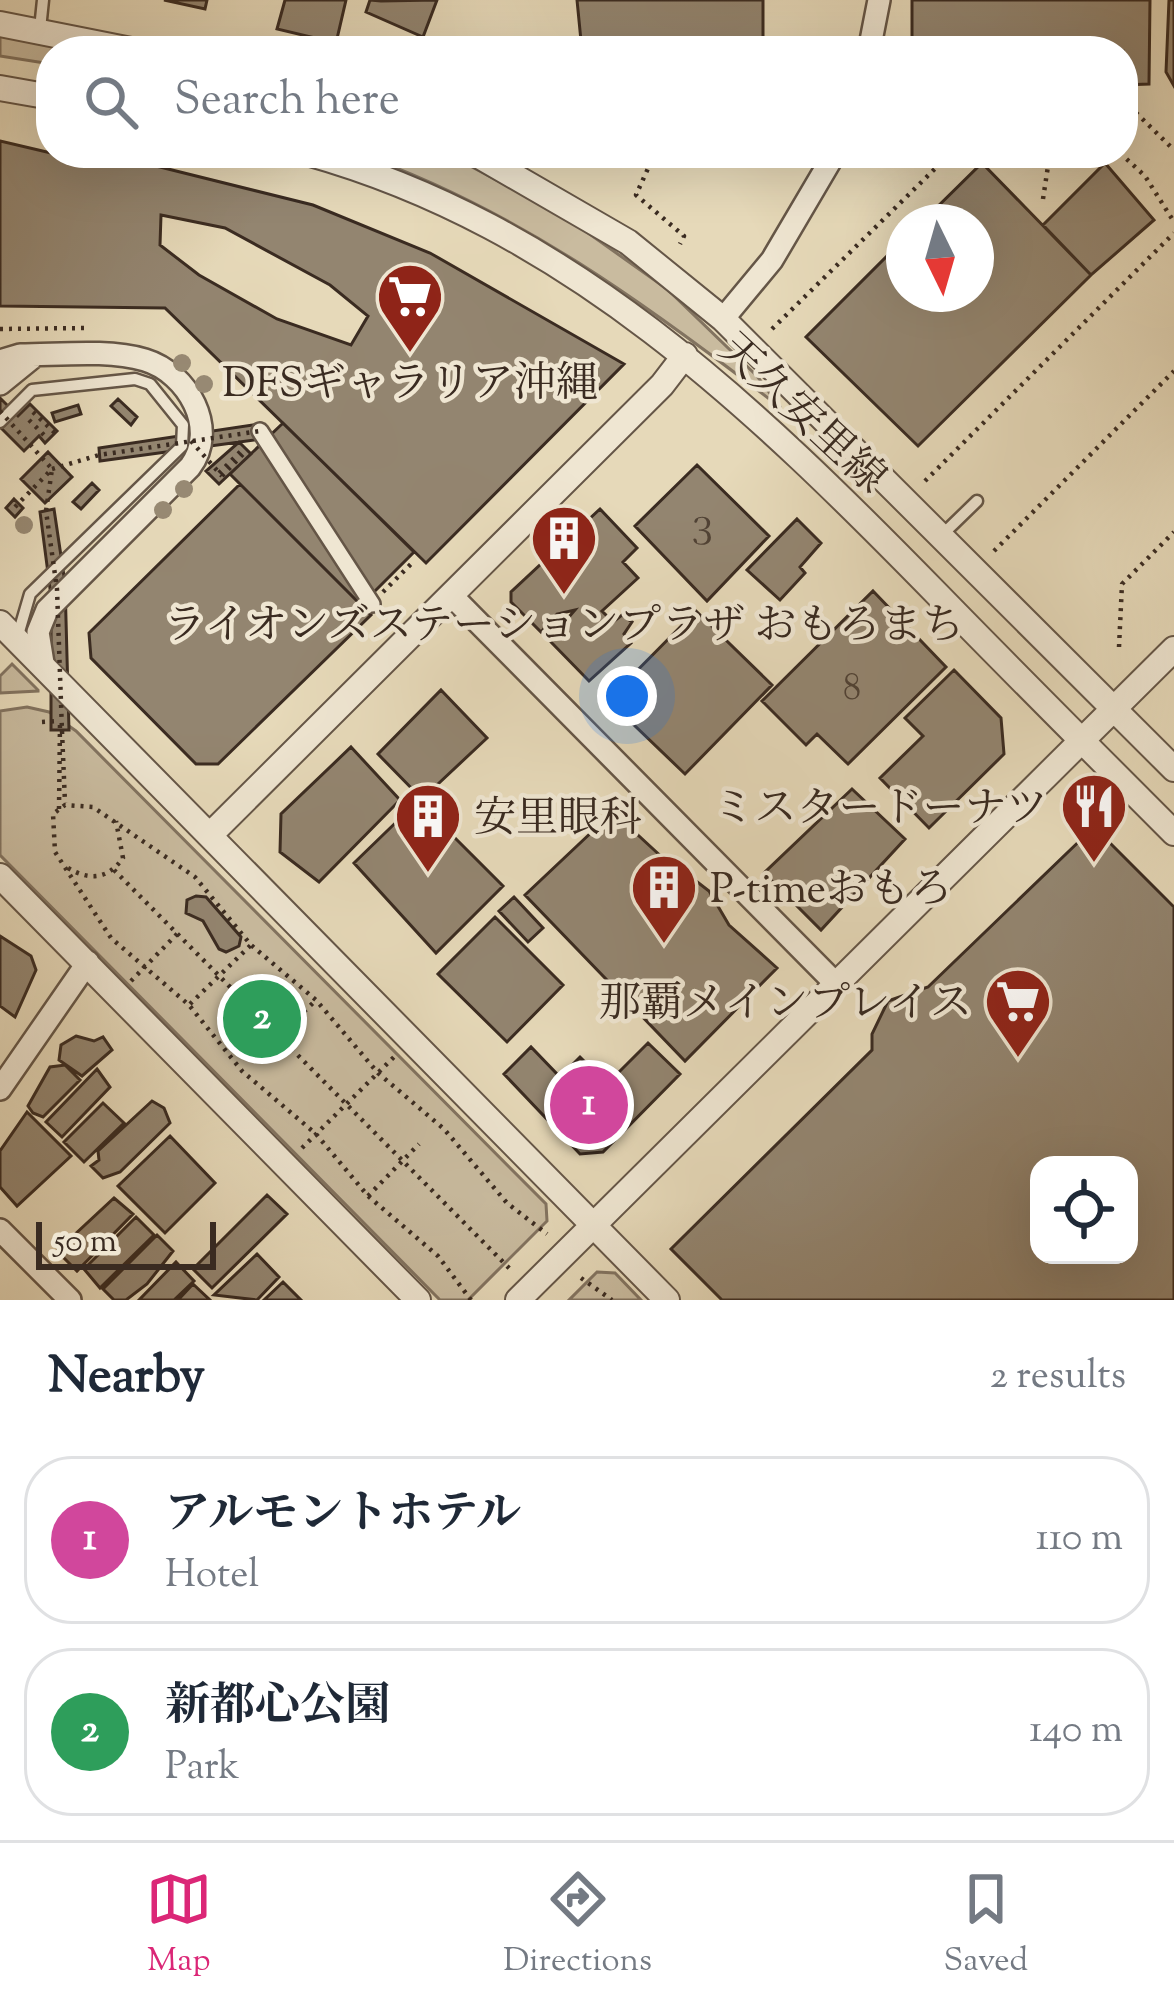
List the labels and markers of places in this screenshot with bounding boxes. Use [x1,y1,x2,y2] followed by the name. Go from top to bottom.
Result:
[375,261,445,355] supermarket icon: DFSギャラリア沖縄
[222,356,598,416] place label: DFSギャラリア沖縄
[529,503,599,597] building icon: ライオンズステーションプラザ おもろまち
[164,598,964,658] place label: ライオンズステーションプラザ おもろまち
[1059,771,1129,865] restaurant icon: ミスタードーナツ
[393,781,463,875] building icon: 安里眼科
[712,781,1048,841] place label: ミスタードーナツ
[474,791,642,851] place label: 安里眼科
[629,852,699,946] building icon: P-timeおもろ
[710,862,952,922] place label: P-timeおもろ
[983,966,1053,1060] supermarket icon: 那覇メインプレイス
[223,974,301,1064] pin: 2
[599,976,972,1036] place label: 那覇メインプレイス
[550,1060,628,1150] pin: 1

